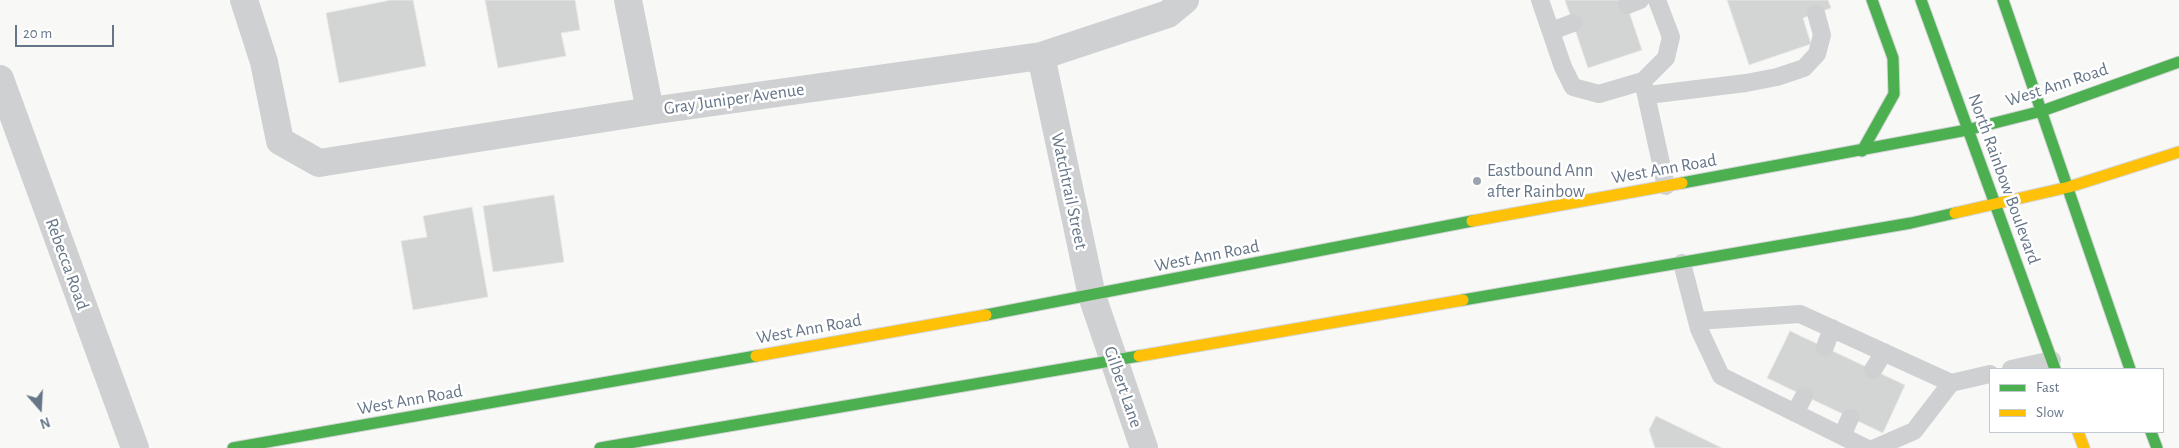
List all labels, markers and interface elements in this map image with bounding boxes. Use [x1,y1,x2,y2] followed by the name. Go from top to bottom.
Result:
[18,15,116,47] scale bar
[23,26,52,41] text: 20 m
[2003,58,2111,112] street label: West Ann Road
[662,78,806,120] street label: Gray Juniper Avenue
[1963,91,2045,267] street label: North Rainbow Boulevard
[1046,131,1092,251] street label: Watchtrail Street
[1610,149,1718,189] street label: West Ann Road
[1487,160,1593,202] place label: Eastbound Ann after Rainbow
[1471,175,1483,187] marker: Eastbound Ann after Rainbow
[40,215,94,313] street label: Rebecca Road
[1153,235,1261,277] street label: West Ann Road
[755,309,863,349] street label: West Ann Road
[1099,343,1147,431] street label: Gilbert Lane
[1989,368,2164,433] legend
[356,380,464,420] street label: West Ann Road
[2036,380,2059,395] text: Fast
[15,383,65,433] north arrow
[2036,405,2064,420] text: Slow
[38,414,52,430] text: N

